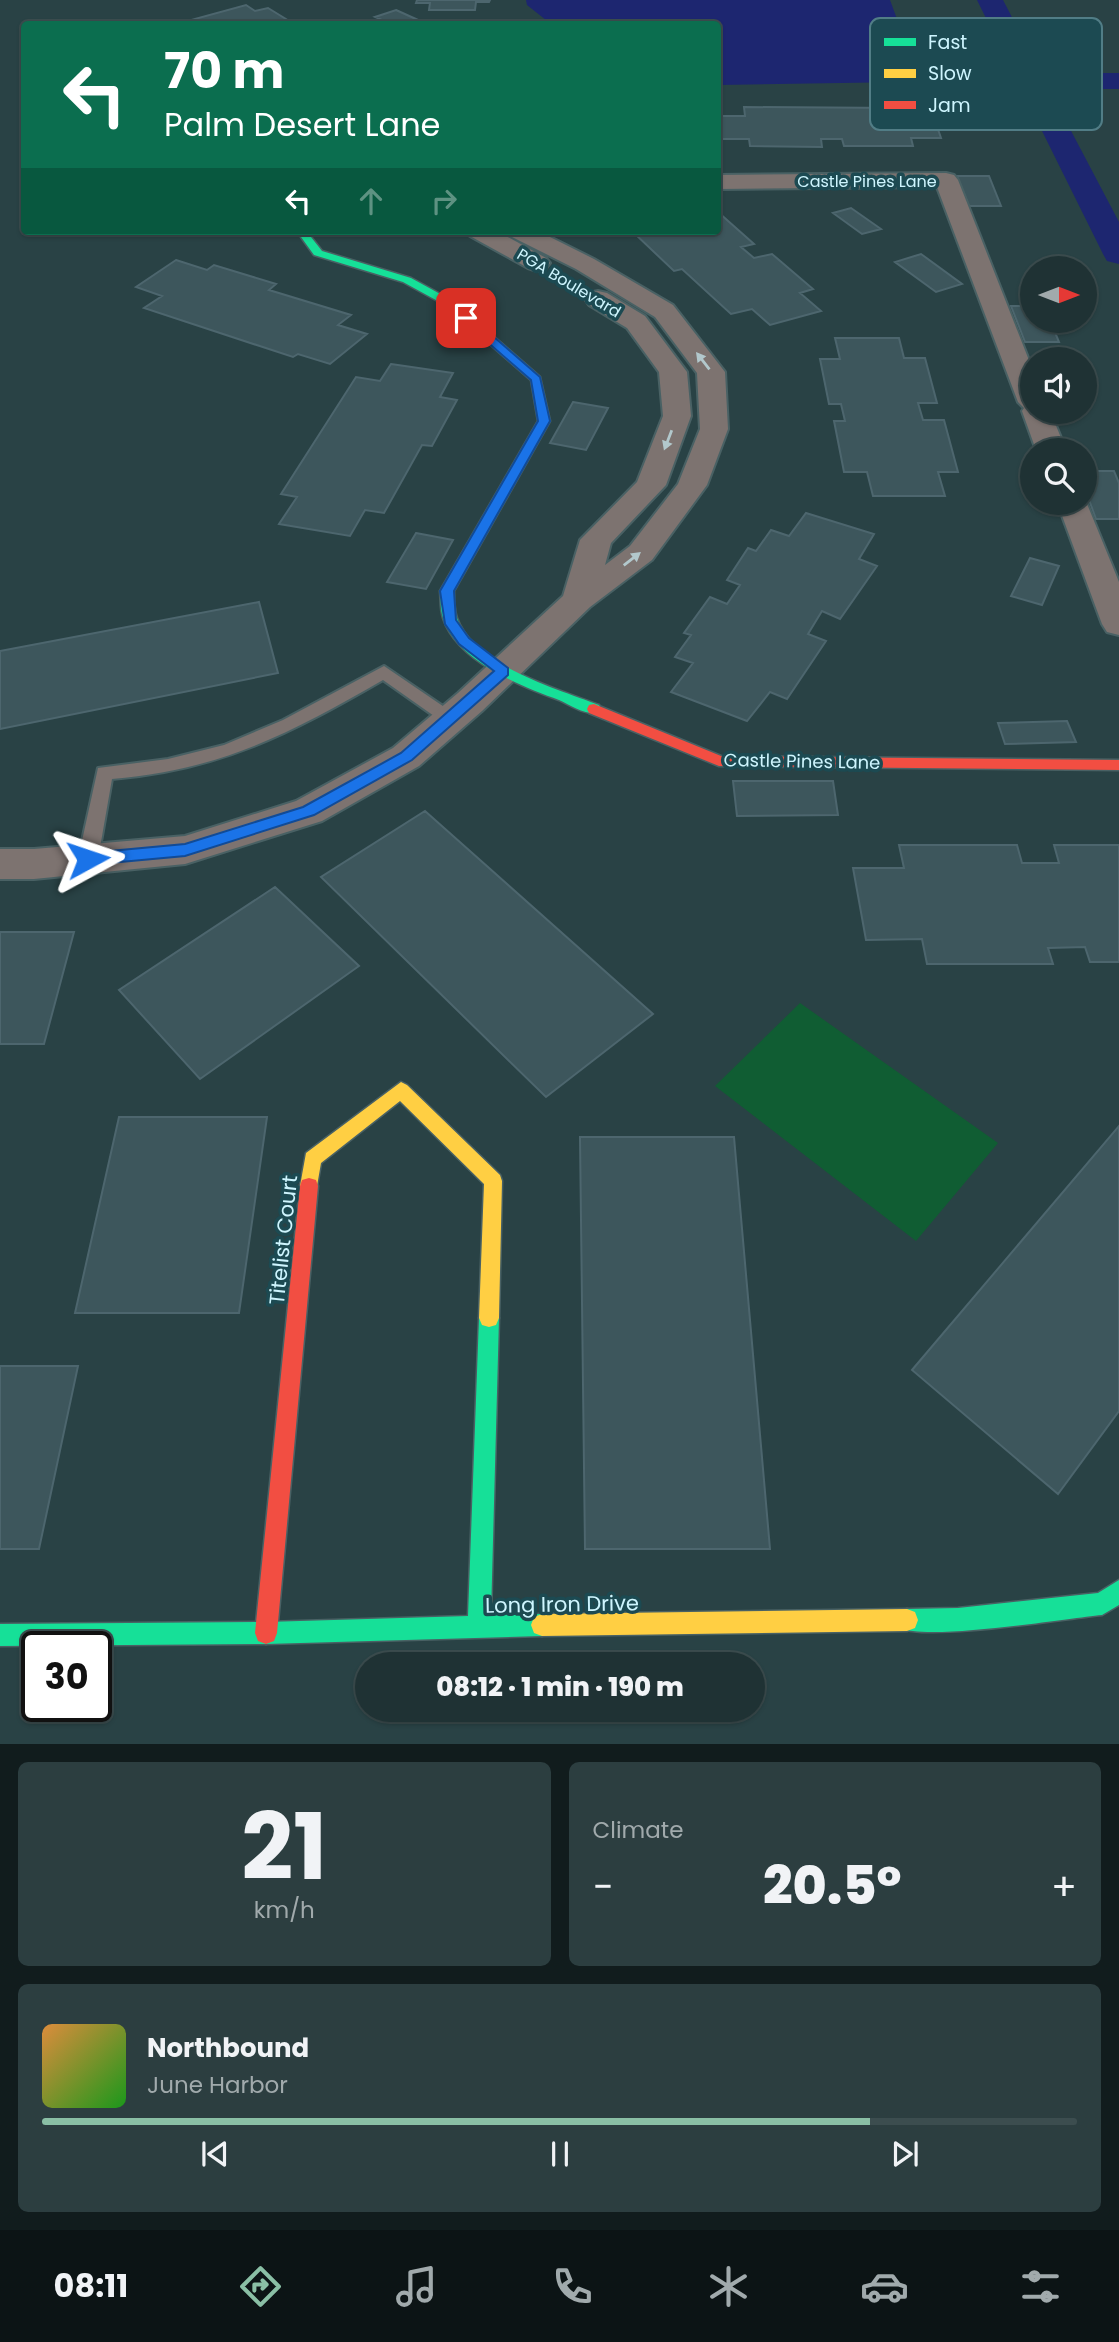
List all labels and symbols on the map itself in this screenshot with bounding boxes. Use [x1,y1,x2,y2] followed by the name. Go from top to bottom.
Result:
[870,18,1102,130] legend
[928,29,967,56] text: Fast
[928,60,972,87] text: Slow
[928,92,970,119] text: Jam
[797,170,937,193] street label: Castle Pines Lane
[513,243,625,323] street label: PGA Boulevard
[1020,256,1097,332] north arrow
[436,288,496,348] pin
[695,352,710,370] one-way arrow
[662,430,673,451] one-way arrow
[623,552,640,567] one-way arrow
[723,747,881,775] street label: Castle Pines Lane
[51,822,125,896] position arrow
[262,1174,304,1306] street label: Titelist Court
[485,1588,639,1620] street label: Long Iron Drive
[21,1631,112,1722] speed limit sign: 30

